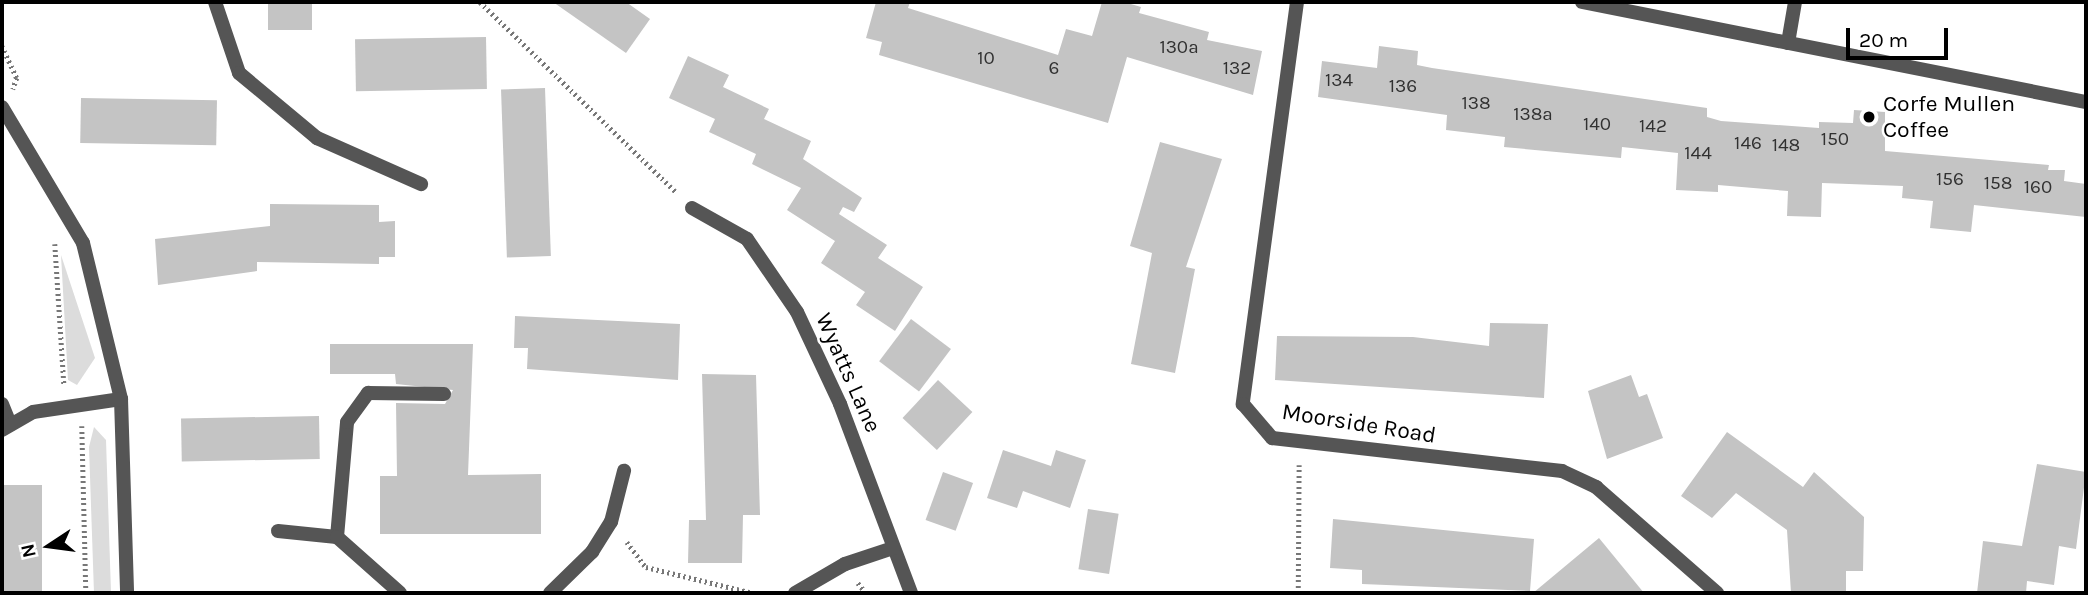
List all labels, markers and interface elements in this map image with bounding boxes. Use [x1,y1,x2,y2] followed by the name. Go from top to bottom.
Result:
[1850,14,1952,58] scale bar
[1859,28,1908,52] text: 20 m
[1159,37,1199,59] house number: 130a
[977,48,995,70] house number: 10
[1049,58,1059,80] house number: 6
[1223,58,1251,80] house number: 132
[1325,70,1353,92] house number: 134
[1389,76,1417,98] house number: 136
[1883,90,2015,144] place label: Corfe Mullen Coffee
[1461,93,1491,115] house number: 138
[1513,104,1553,126] house number: 138a
[1861,109,1877,125] marker: Corfe Mullen Coffee
[1583,114,1611,136] house number: 140
[1639,116,1667,138] house number: 142
[1821,129,1849,151] house number: 150
[1734,133,1762,155] house number: 146
[1772,135,1800,157] house number: 148
[1684,143,1712,165] house number: 144
[1936,169,1964,191] house number: 156
[1984,173,2012,195] house number: 158
[2024,177,2052,199] house number: 160
[809,309,887,437] street label: Wyatts Lane
[1280,398,1438,450] street label: Moorside Road
[14,511,84,581] north arrow
[16,542,41,560] text: N

